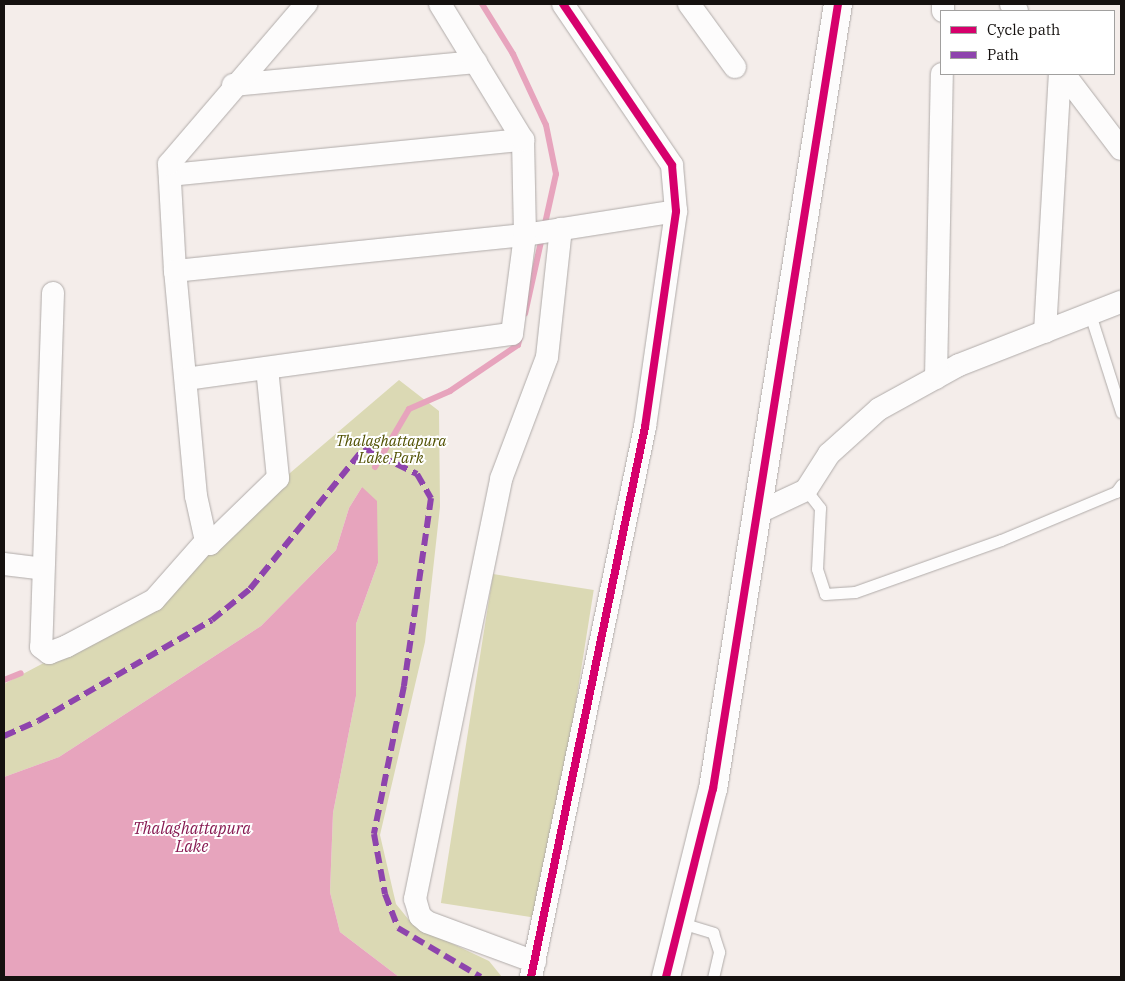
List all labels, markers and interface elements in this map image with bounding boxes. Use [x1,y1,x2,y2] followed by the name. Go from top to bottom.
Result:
[940,10,1115,75] legend
[987,20,1060,39] text: Cycle path
[987,45,1019,64] text: Path
[336,431,446,466] park label: Thalaghattapura Lake Park
[133,818,251,856] water label: Thalaghattapura Lake

